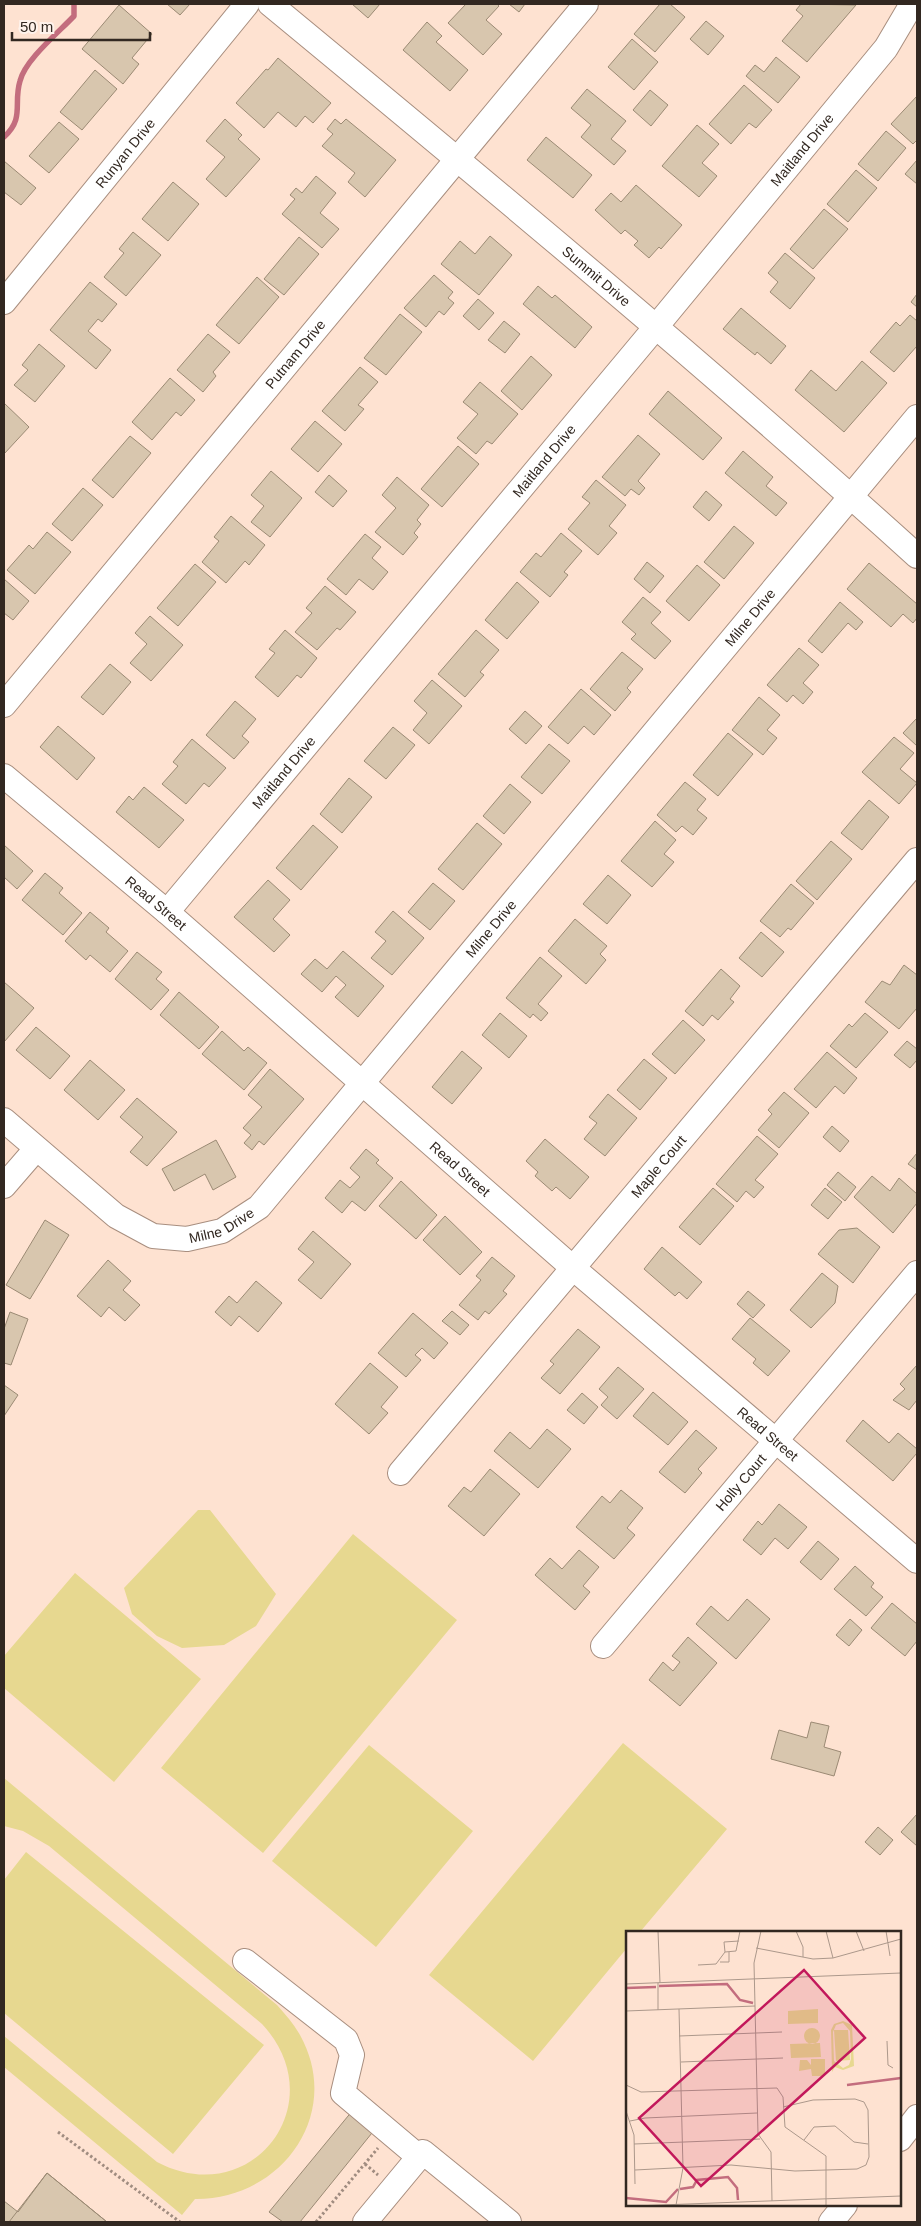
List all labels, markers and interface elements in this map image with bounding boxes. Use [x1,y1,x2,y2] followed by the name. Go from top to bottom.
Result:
[12,10,150,42] scale bar
[20,18,53,35] text: 50 m
[767,110,837,190] street label: Maitland Drive
[92,115,158,191] street label: Runyan Drive
[559,243,634,310] street label: Summit Drive
[262,316,329,392] street label: Putnam Drive
[509,421,579,500] street label: Maitland Drive
[721,585,779,649] street label: Milne Drive
[249,733,319,812] street label: Maitland Drive
[122,873,190,933] street label: Read Street
[462,896,520,961] street label: Milne Drive
[628,1132,689,1201] street label: Maple Court
[427,1138,493,1200] street label: Read Street
[187,1204,257,1246] street label: Milne Drive
[734,1403,801,1464] street label: Read Street
[712,1451,769,1514] street label: Holly Court
[626,1931,901,2206] inset map

